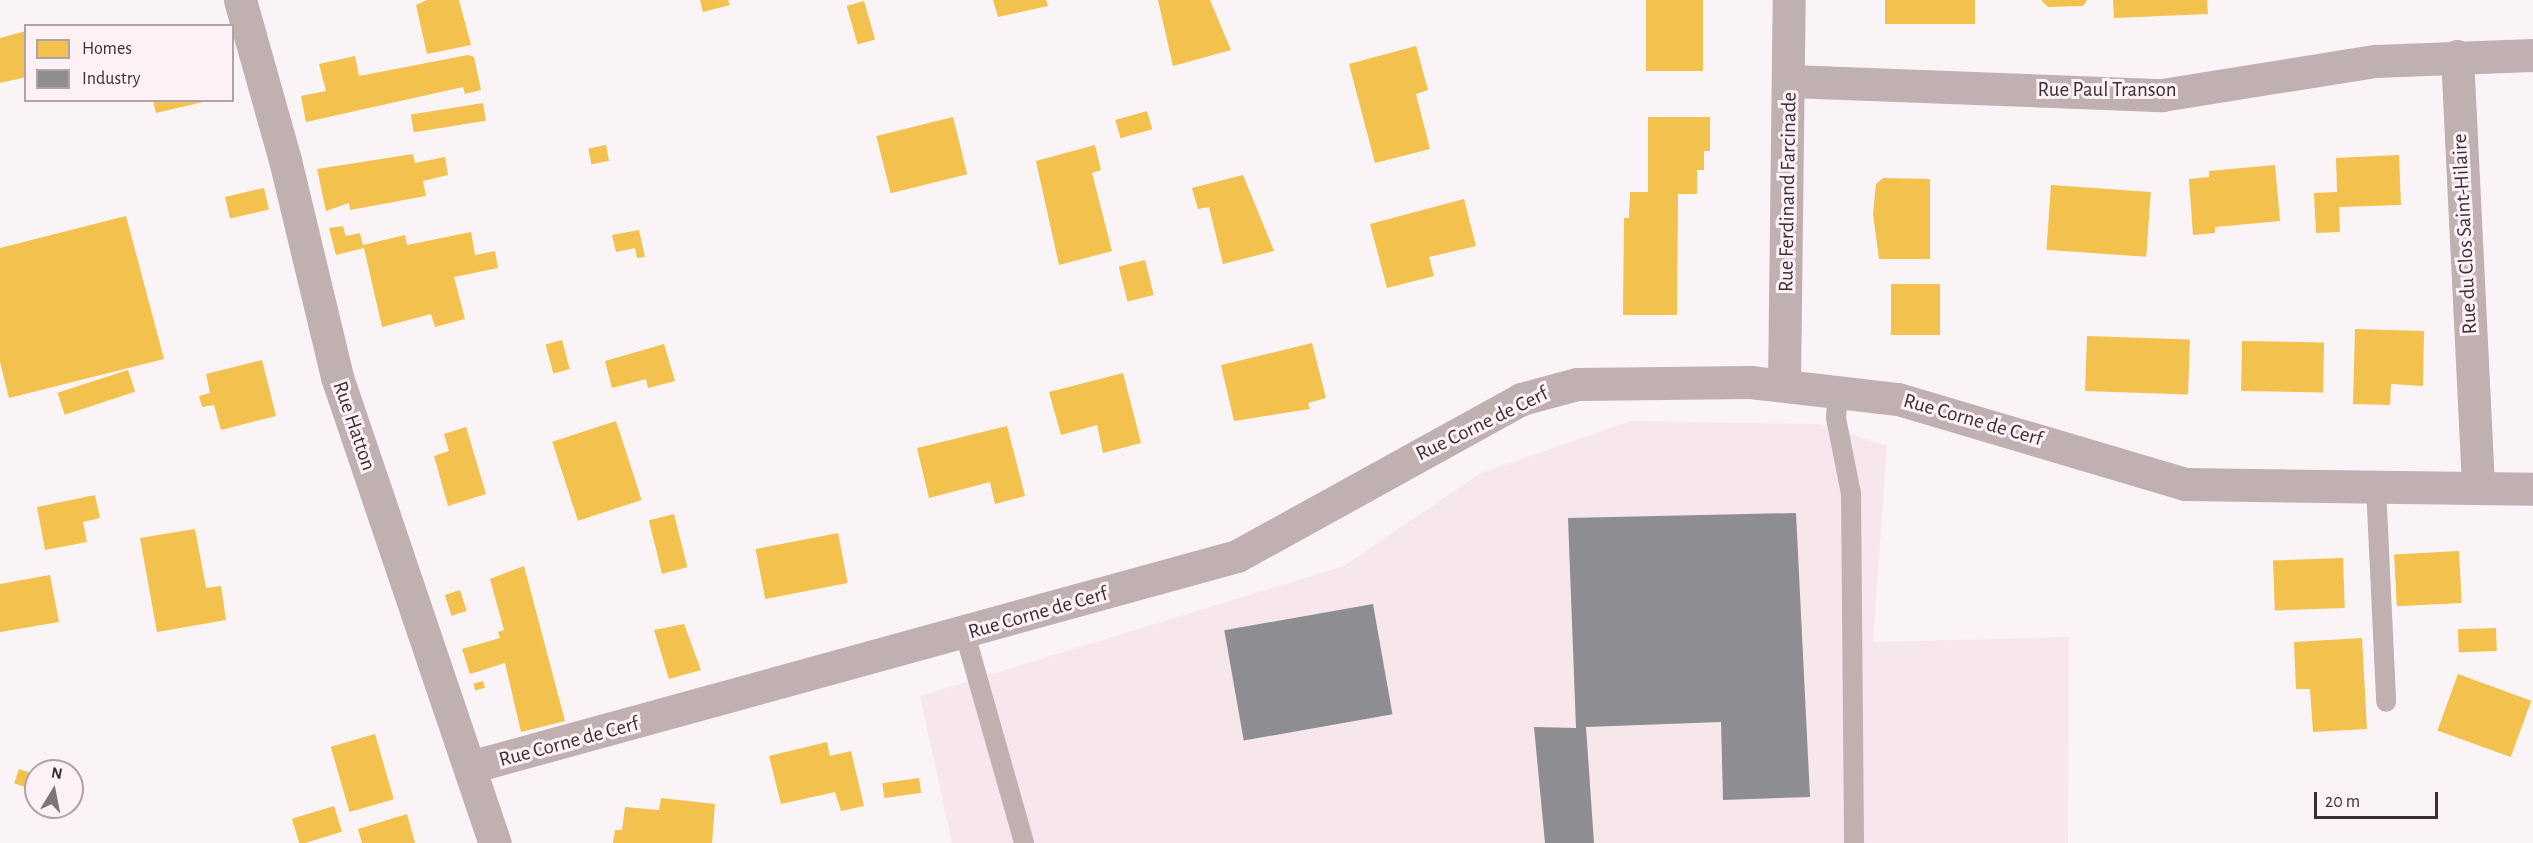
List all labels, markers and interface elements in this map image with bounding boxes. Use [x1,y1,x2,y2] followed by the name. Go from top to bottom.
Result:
[24,24,234,102] legend
[82,40,132,58] text: Homes
[82,70,141,88] text: Industry
[2037,77,2177,103] street label: Rue Paul Transon
[1774,92,1802,292] street label: Rue Ferdinand Farcinade
[2447,133,2483,335] street label: Rue du Clos Saint-Hilaire
[327,378,381,474] street label: Rue Hatton
[1412,381,1552,467] street label: Rue Corne de Cerf
[1900,388,2046,452] street label: Rue Corne de Cerf
[965,581,1111,645] street label: Rue Corne de Cerf
[496,711,642,773] street label: Rue Corne de Cerf
[24,759,84,819] north arrow
[50,764,64,782] text: N
[2317,780,2442,818] scale bar
[2325,793,2360,811] text: 20 m

